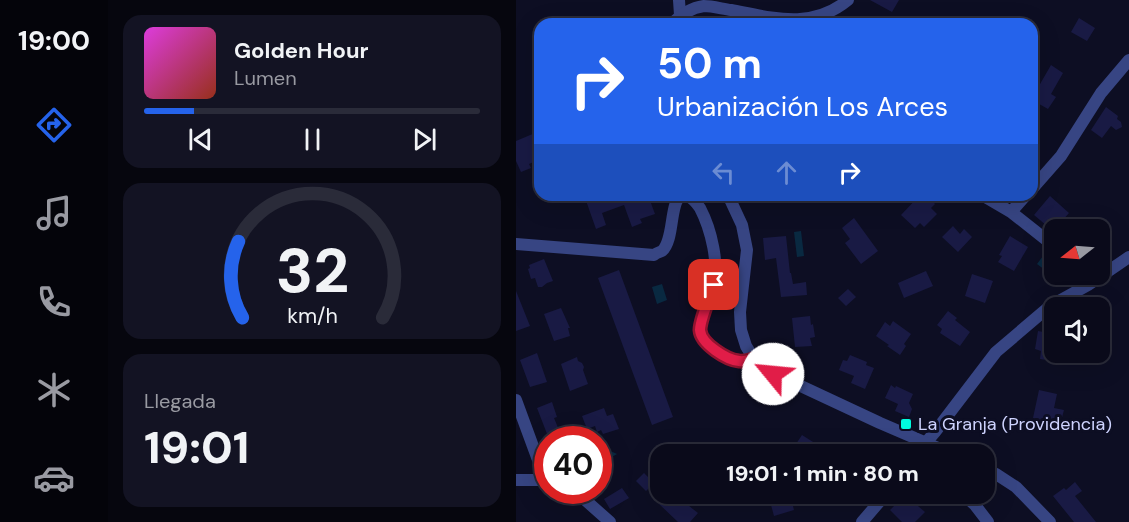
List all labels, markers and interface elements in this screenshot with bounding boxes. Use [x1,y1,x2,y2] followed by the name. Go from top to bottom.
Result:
[18,23,90,58] text: 19:00
[234,36,369,65] text: Golden Hour
[657,36,762,91] text: 50 m
[558,42,636,120] icon: right
[234,65,297,91] text: Lumen
[657,89,948,124] text: Urbanización Los Arces
[33,104,75,146] icon: directions
[184,123,217,156] icon: previous
[296,123,329,156] icon: pause
[408,123,441,156] icon: next
[707,156,740,189] icon: left
[770,156,803,189] icon: ahead
[833,156,866,189] icon: right
[33,192,75,234] icon: music
[1044,219,1110,285] north arrow
[1044,219,1110,363] map controls
[275,230,349,311] text: 32
[688,259,739,310] pin
[697,268,730,301] icon: arrive
[33,281,75,323] icon: phone
[1044,297,1110,363] button: sound
[287,302,337,330] text: km/h
[741,342,805,406] position arrow
[33,369,75,411] icon: climate
[144,388,216,414] text: Llegada
[918,412,1112,436] place label: La Granja (Providencia)
[899,417,913,431] marker: La Granja (Providencia)
[144,418,249,477] text: 19:01
[534,426,612,504] speed limit sign: 40
[33,457,75,499] icon: car
[726,459,919,488] text: 19:01 · 1 min · 80 m

